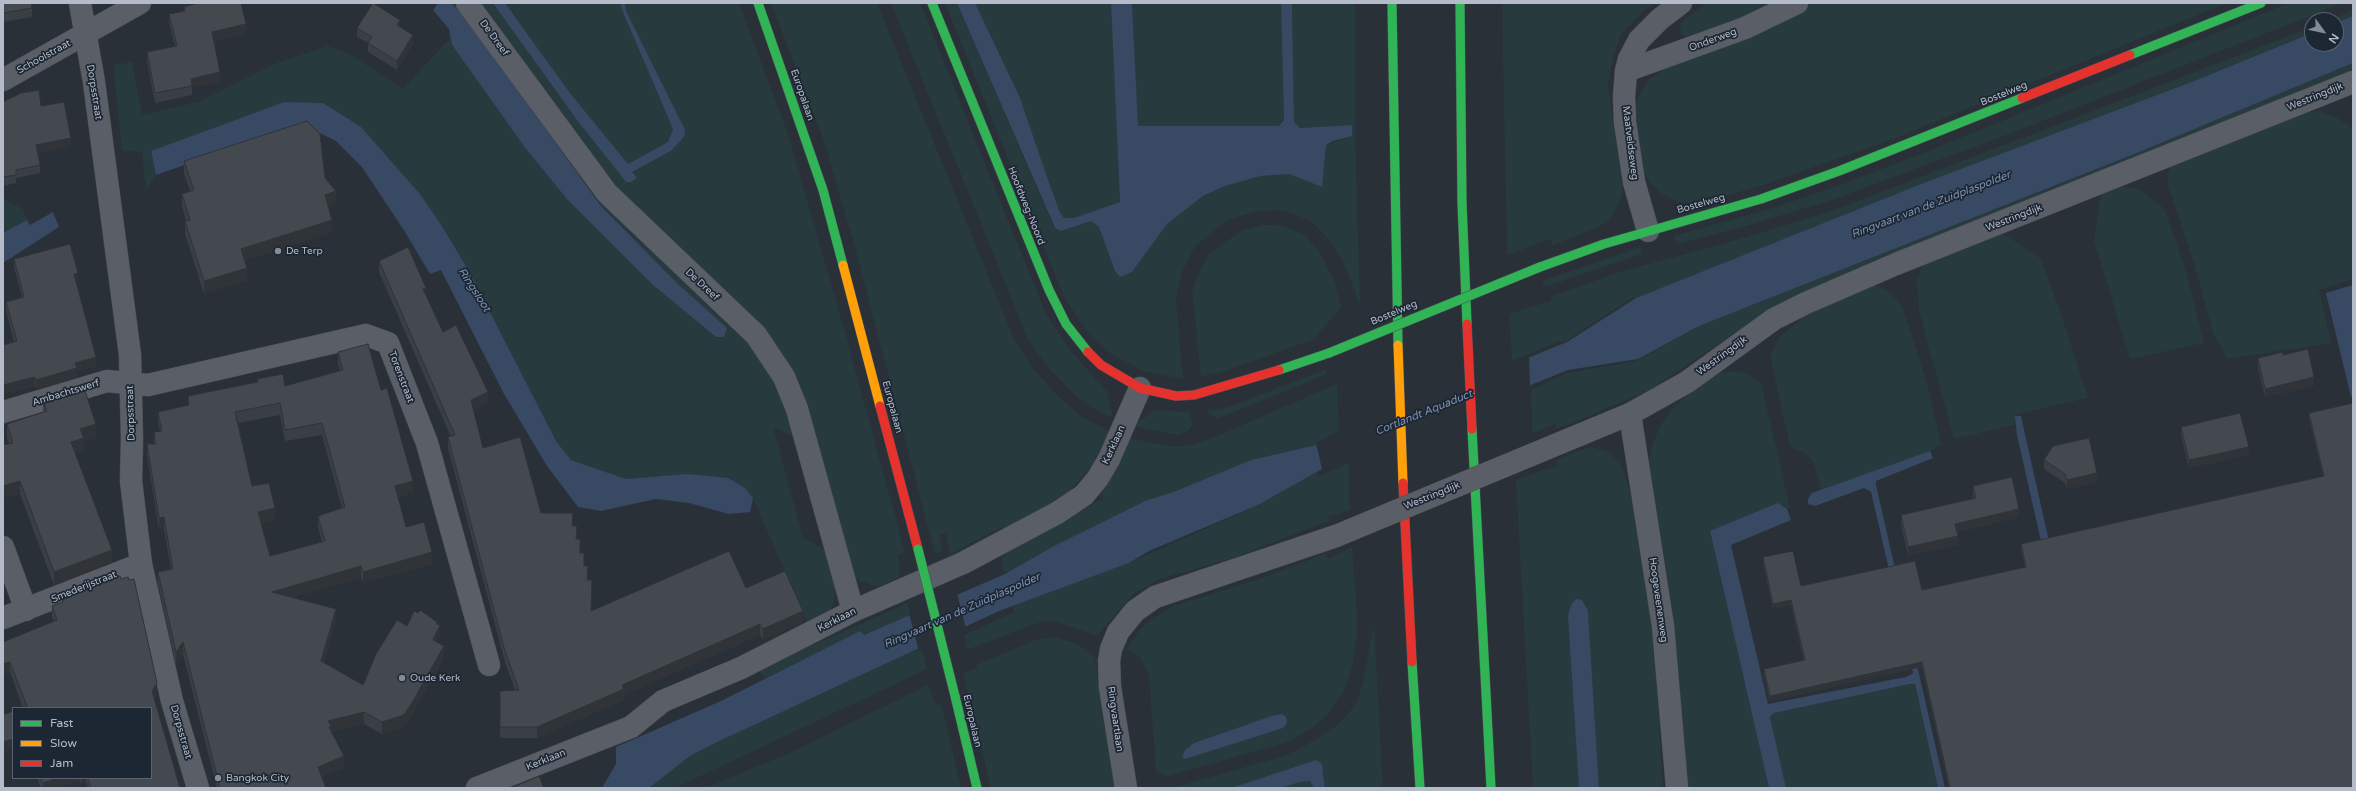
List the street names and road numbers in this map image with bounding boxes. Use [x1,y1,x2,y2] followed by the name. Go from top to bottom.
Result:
[477,18,511,58] street label: De Dreef
[1688,26,1738,54] street label: Onderweg
[15,37,73,77] street label: Schoolstraat
[84,64,104,120] street label: Dorpsstraat
[788,68,816,122] street label: Europalaan
[1979,79,2029,109] street label: Bostelweg
[2285,80,2345,114] street label: Westringdijk
[1620,105,1640,181] street label: Maatveldseweg
[1005,165,1047,247] street label: Hoofdweg-Noord
[1676,191,1726,217] street label: Bostelweg
[1984,202,2044,234] street label: Westringdijk
[683,266,721,304] street label: De Dreef
[1369,298,1419,328] street label: Bostelweg
[1694,334,1750,378] street label: Westringdijk
[386,349,416,405] street label: Torenstraat
[31,377,101,409] street label: Ambachtswerf
[879,379,905,435] street label: Europalaan
[124,385,138,441] street label: Dorpsstraat
[1100,424,1128,466] street label: Kerklaan
[1402,479,1462,513] street label: Westringdijk
[1646,557,1670,643] street label: Hoogeveenenweg
[50,568,118,606] street label: Smederijstraat
[816,605,858,635] street label: Kerklaan
[1104,686,1126,752] street label: Ringvaartlaan
[960,693,984,749] street label: Europalaan
[168,704,194,760] street label: Dorpsstraat
[525,747,567,773] street label: Kerklaan

